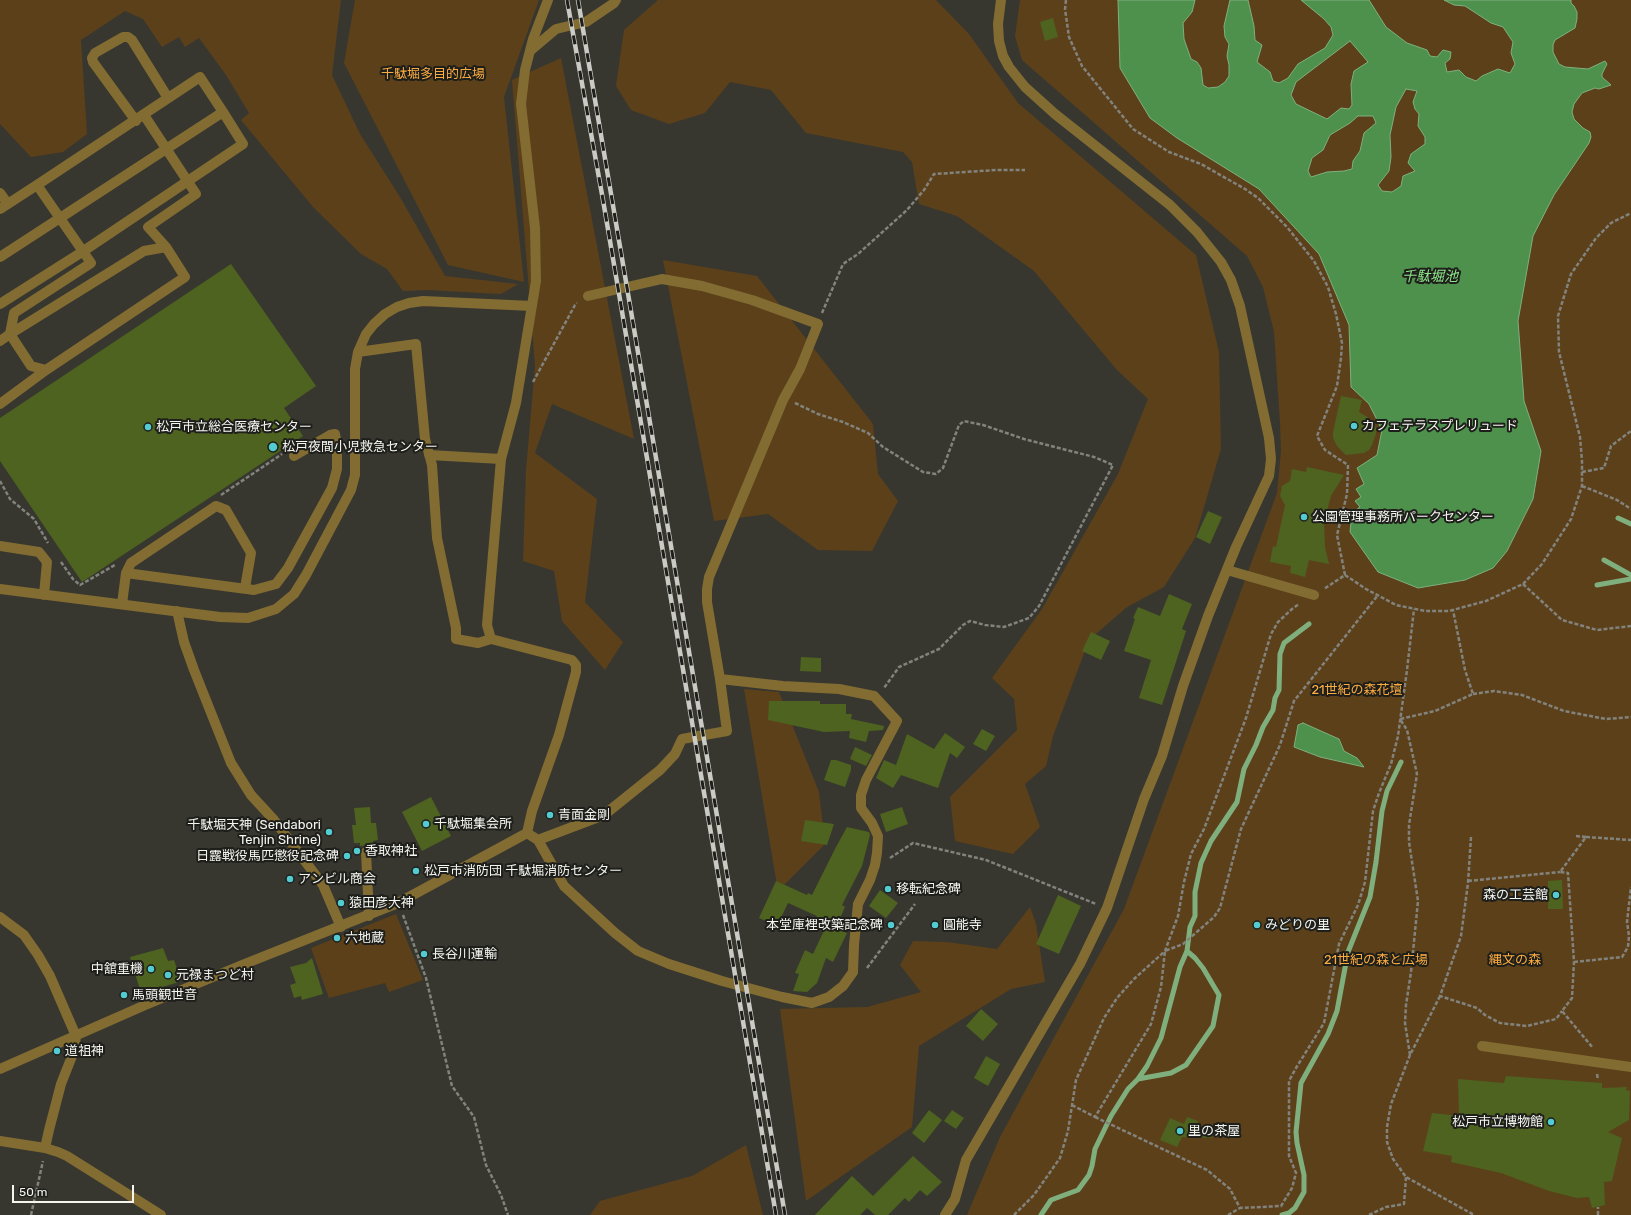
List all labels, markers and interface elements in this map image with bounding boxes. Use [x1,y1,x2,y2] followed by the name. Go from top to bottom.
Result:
[381,66,485,82] park label: 千駄堀多目的広場
[1402,269,1458,285] water label: 千駄堀池
[1362,418,1518,434] place label: カフェテラスプレリュード
[156,419,312,435] place label: 松戸市立総合医療センター
[1349,421,1359,431] marker: カフェテラスプレリュード
[143,422,153,432] marker: 松戸市立総合医療センター
[282,439,438,455] place label: 松戸夜間小児救急センター
[267,441,279,453] marker: 松戸夜間小児救急センター
[1312,509,1494,525] place label: 公園管理事務所パークセンター
[1299,512,1309,522] marker: 公園管理事務所パークセンター
[1311,682,1403,698] park label: 21世紀の森花壇
[558,807,610,823] place label: 青面金剛
[545,810,555,820] marker: 青面金剛
[434,816,512,832] place label: 千駄堀集会所
[187,817,321,848] place label: 千駄堀天神 (Sendabori Tenjin Shrine)
[421,819,431,829] marker: 千駄堀集会所
[324,827,334,837] marker: 千駄堀天神 (Sendabori Tenjin Shrine)
[365,843,417,859] place label: 香取神社
[352,846,362,856] marker: 香取神社
[196,848,339,864] place label: 日露戦役馬匹懲役記念碑
[342,851,352,861] marker: 日露戦役馬匹懲役記念碑
[424,863,622,879] place label: 松戸市消防団 千駄堀消防センター
[411,866,421,876] marker: 松戸市消防団 千駄堀消防センター
[298,871,376,887] place label: アンビル商会
[285,874,295,884] marker: アンビル商会
[896,881,961,897] place label: 移転紀念碑
[883,884,893,894] marker: 移転紀念碑
[1483,887,1548,903] place label: 森の工芸館
[1551,890,1561,900] marker: 森の工芸館
[349,895,414,911] place label: 猿田彦大神
[336,898,346,908] marker: 猿田彦大神
[766,917,883,933] place label: 本堂庫裡改築記念碑
[943,917,982,933] place label: 圓能寺
[1265,917,1330,933] place label: みどりの里
[886,920,896,930] marker: 本堂庫裡改築記念碑
[930,920,940,930] marker: 圓能寺
[1252,920,1262,930] marker: みどりの里
[345,930,384,946] place label: 六地蔵
[332,933,342,943] marker: 六地蔵
[432,946,497,962] place label: 長谷川運輸
[419,949,429,959] marker: 長谷川運輸
[1324,952,1428,968] park label: 21世紀の森と広場
[1489,952,1541,968] park label: 縄文の森
[91,961,143,977] place label: 中舘重機
[146,964,156,974] marker: 中舘重機
[176,967,254,983] place label: 元禄まつど村
[163,970,173,980] marker: 元禄まつど村
[132,987,197,1003] place label: 馬頭観世音
[119,990,129,1000] marker: 馬頭観世音
[65,1043,104,1059] place label: 道祖神
[52,1046,62,1056] marker: 道祖神
[1452,1114,1543,1130] place label: 松戸市立博物館
[1546,1117,1556,1127] marker: 松戸市立博物館
[1188,1123,1240,1139] place label: 里の茶屋
[1175,1126,1185,1136] marker: 里の茶屋
[14,1177,136,1203] scale bar
[19,1185,47,1199] text: 50 m

